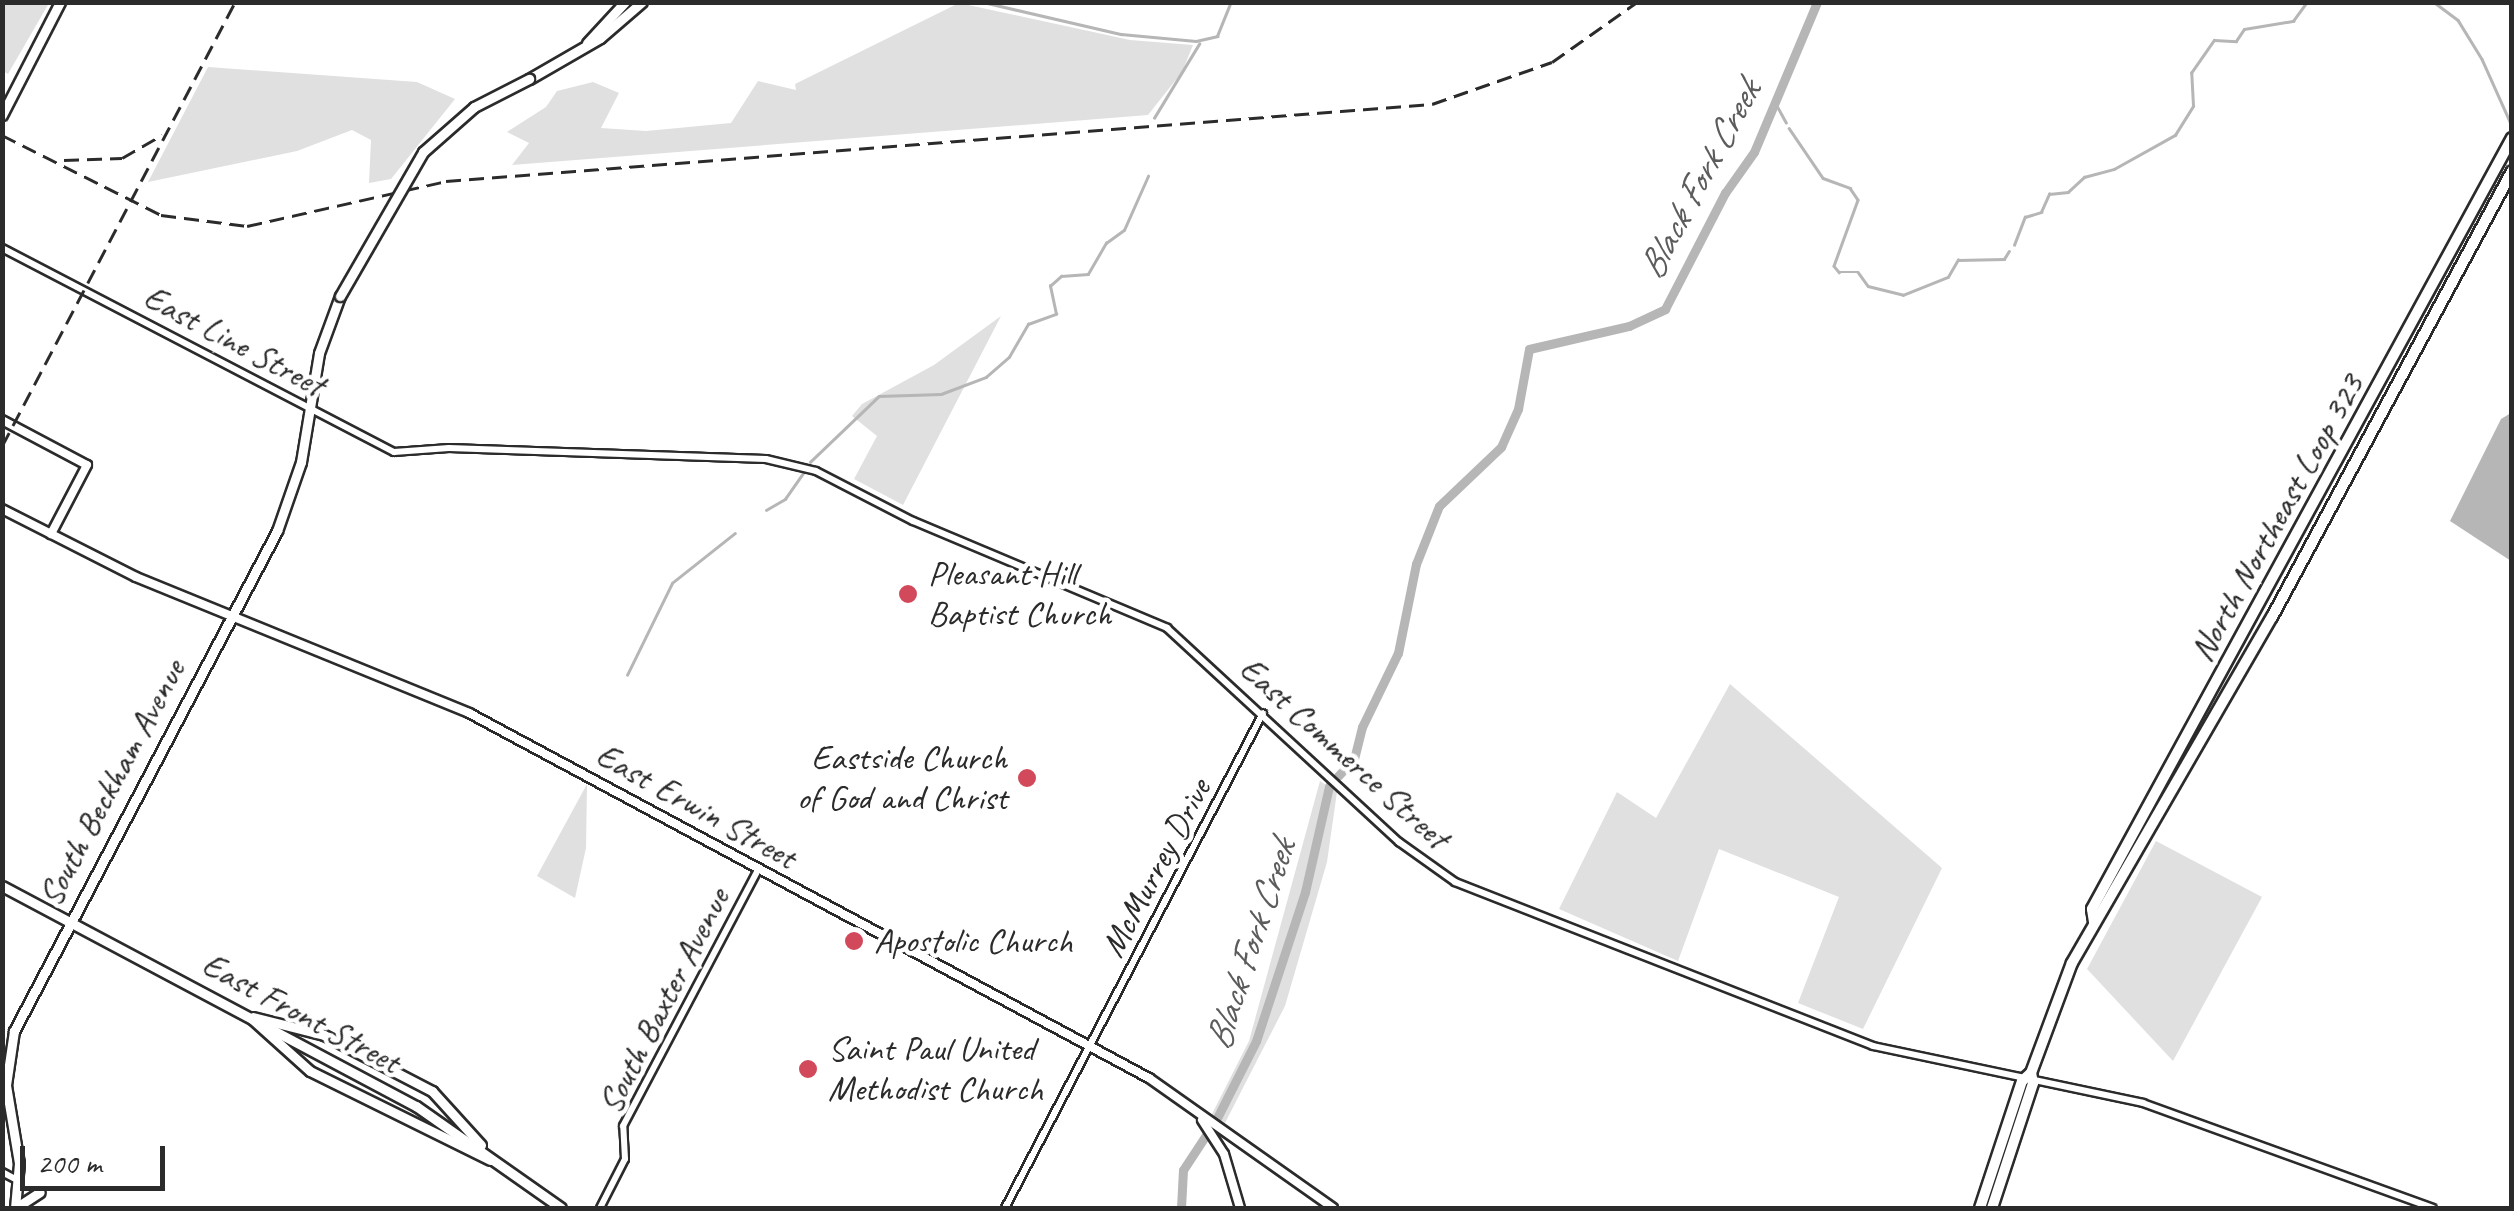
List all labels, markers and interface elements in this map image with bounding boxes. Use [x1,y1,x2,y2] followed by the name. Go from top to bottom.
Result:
[1628,74,1770,286] water label: Black Fork Creek
[136,276,332,406] street label: East Line Street
[2181,367,2373,669] street label: North Northeast Loop 323
[928,553,1112,635] place label: Pleasant Hill Baptist Church
[897,583,919,605] marker: Pleasant Hill Baptist Church
[1230,648,1458,858] street label: East Commerce Street
[30,653,194,913] street label: South Beckham Avenue
[589,734,803,878] street label: East Erwin Street
[796,737,1007,819] place label: Eastside Church of God and Christ
[1016,767,1038,789] marker: Eastside Church of God and Christ
[1092,772,1220,964] street label: McMurrey Drive
[1195,835,1305,1055] water label: Black Fork Creek
[589,881,739,1121] street label: South Baxter Avenue
[874,920,1074,962] place label: Apostolic Church
[843,930,865,952] marker: Apostolic Church
[195,943,407,1083] street label: East Front Street
[828,1028,1044,1110] place label: Saint Paul United Methodist Church
[797,1058,819,1080] marker: Saint Paul United Methodist Church
[25,1126,170,1188] scale bar
[37,1144,102,1182] text: 200 m

